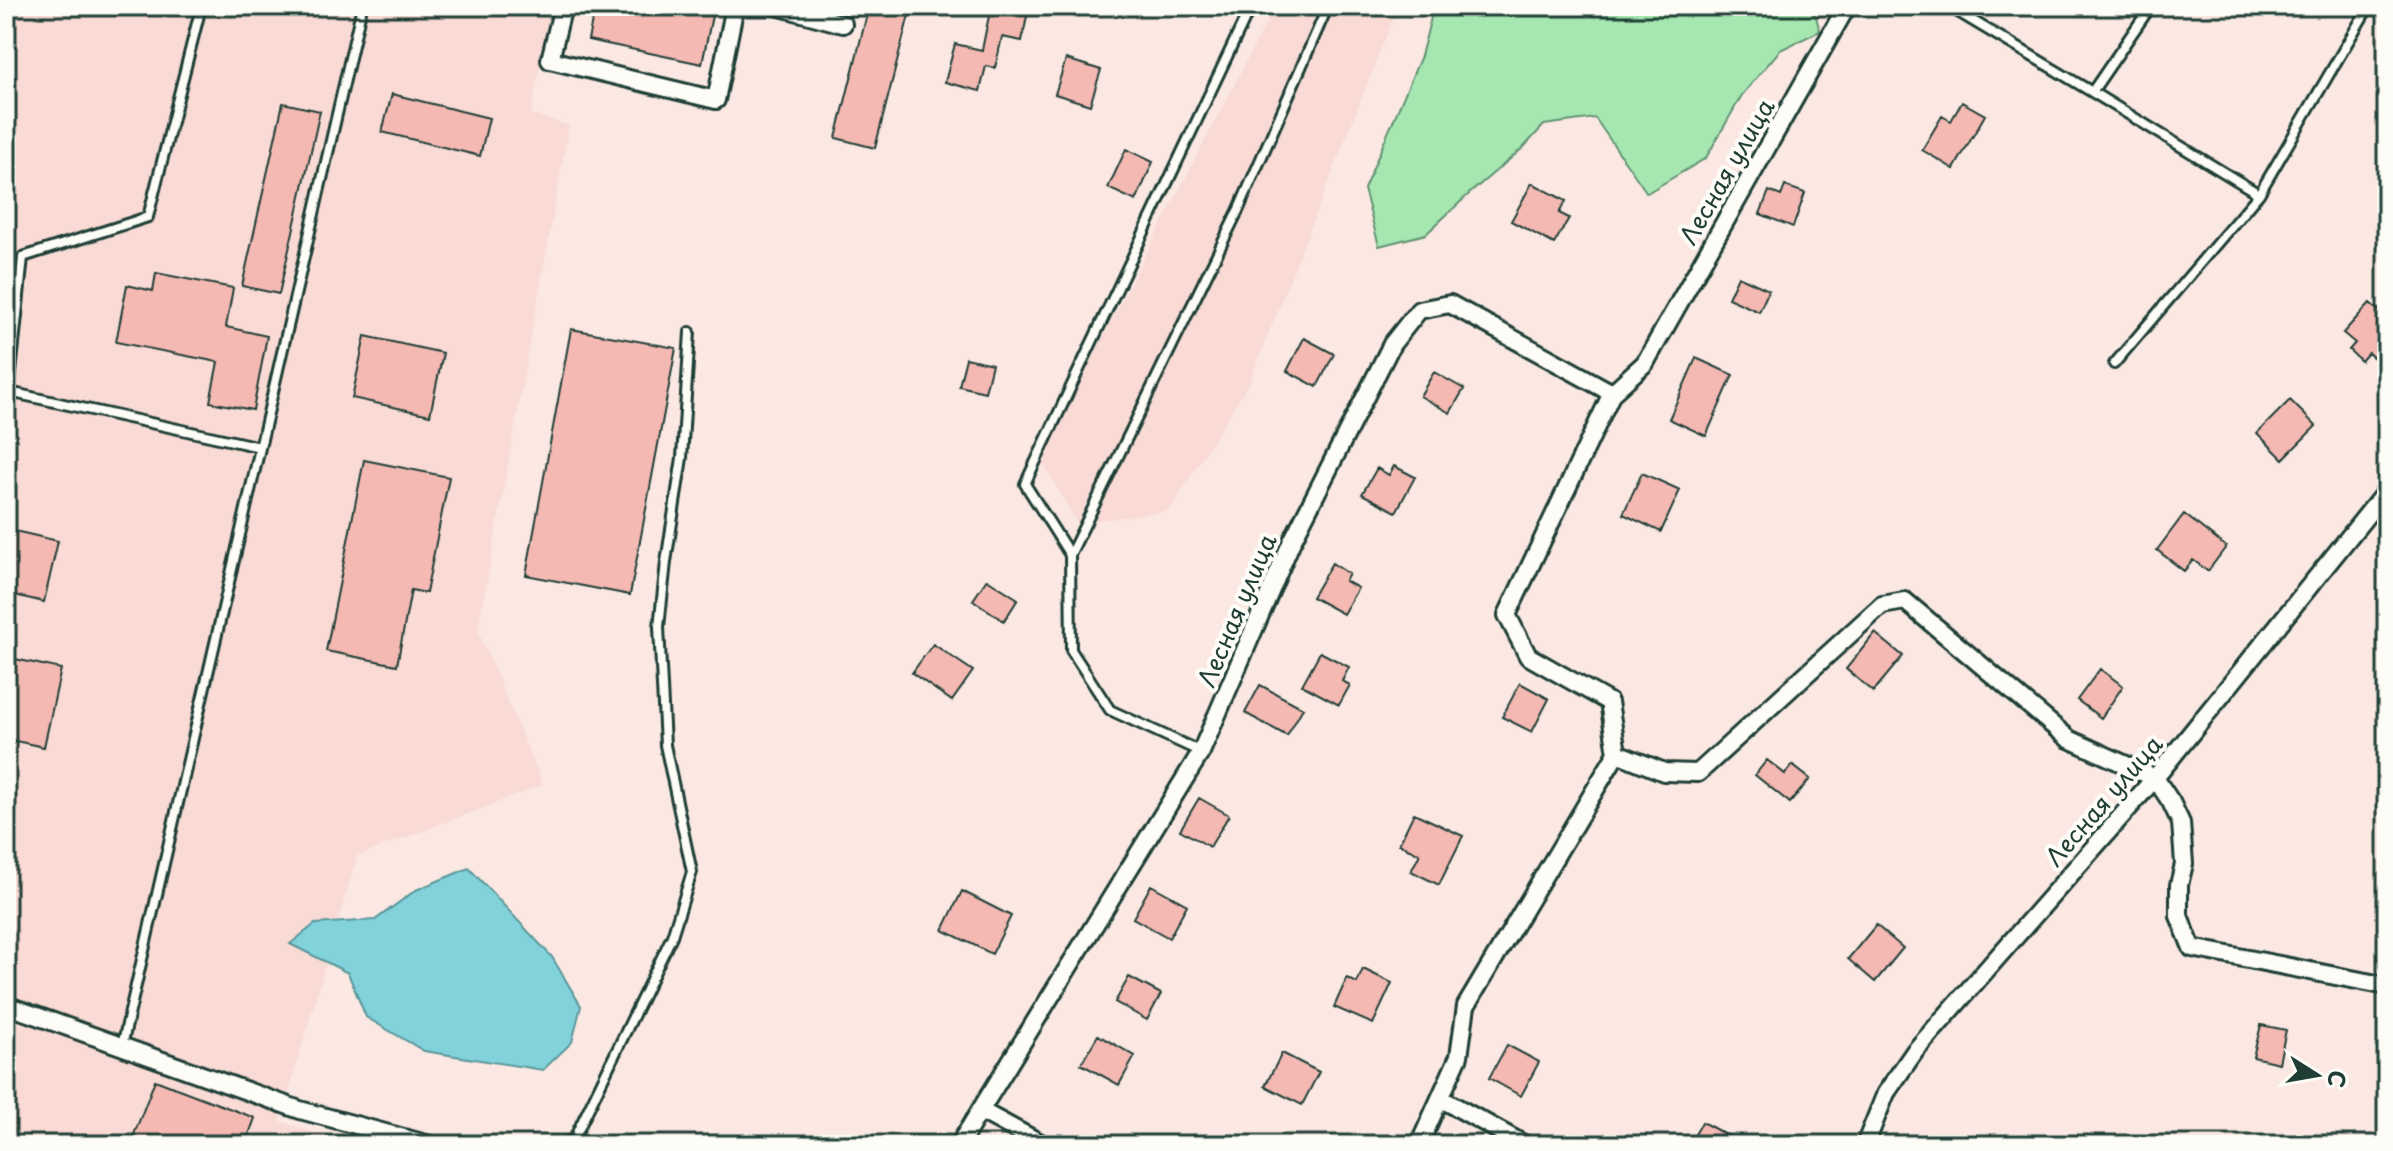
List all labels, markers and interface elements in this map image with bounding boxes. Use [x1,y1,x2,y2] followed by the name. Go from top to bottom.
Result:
[1670,91,1782,251] street label: Лесная улица
[1188,528,1284,692] street label: Лесная улица
[2036,727,2170,873] street label: Лесная улица
[2277,1035,2357,1115] north arrow
[2320,1068,2356,1090] text: С

